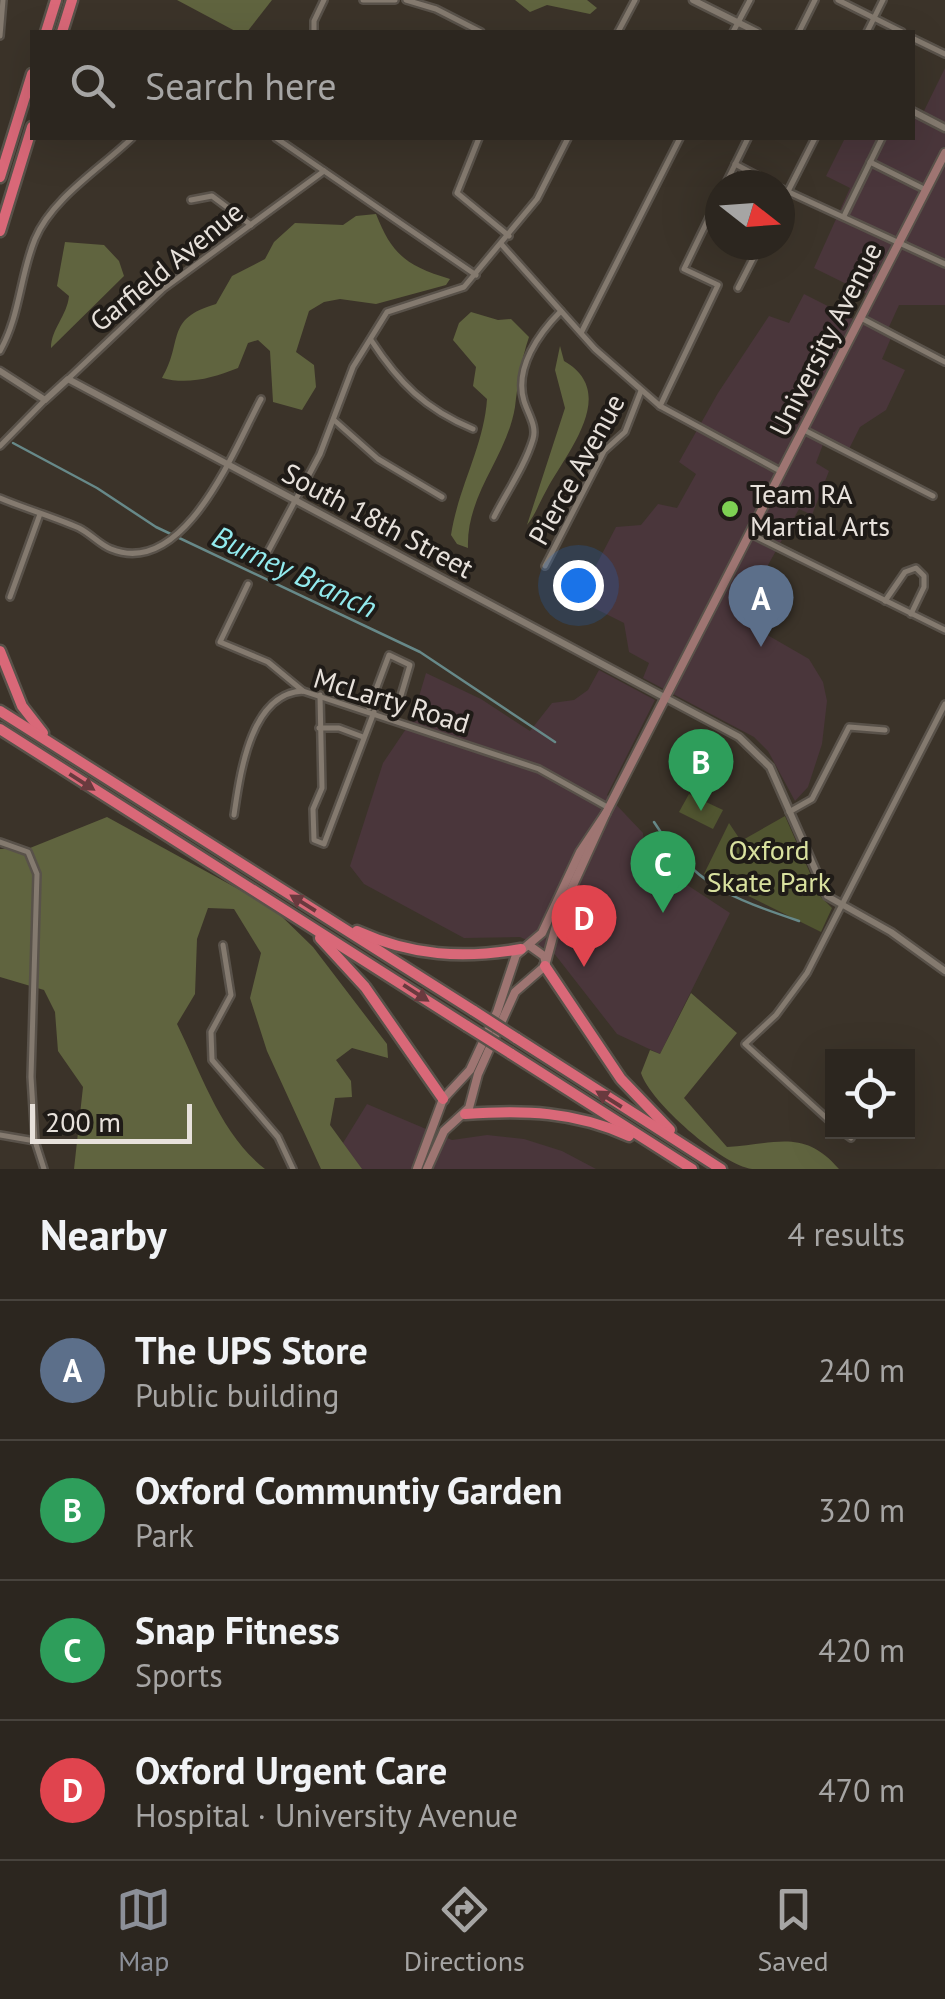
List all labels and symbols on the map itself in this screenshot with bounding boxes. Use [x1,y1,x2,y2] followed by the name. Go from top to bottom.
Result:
[705,170,795,260] north arrow
[82,193,250,339] street label: Garfield Avenue
[760,236,890,442] street label: University Avenue
[519,387,633,551] street label: Pierce Avenue
[276,454,481,586] street label: South 18th Street
[750,475,890,544] place label: Team RA Martial Arts
[719,498,741,520] marker: Team RA Martial Arts
[207,516,383,626] water label: Burney Branch
[553,560,604,611] your location
[728,564,794,647] pin: A
[309,659,475,741] street label: McLarty Road
[668,728,734,811] pin: B
[69,772,96,790] one-way arrow
[630,830,696,913] pin: C
[707,831,832,900] park label: Oxford Skate Park
[552,884,616,967] pin: D
[289,894,317,912] one-way arrow
[402,984,430,1002] one-way arrow
[595,1090,623,1108] one-way arrow
[30,1099,192,1144] scale bar

